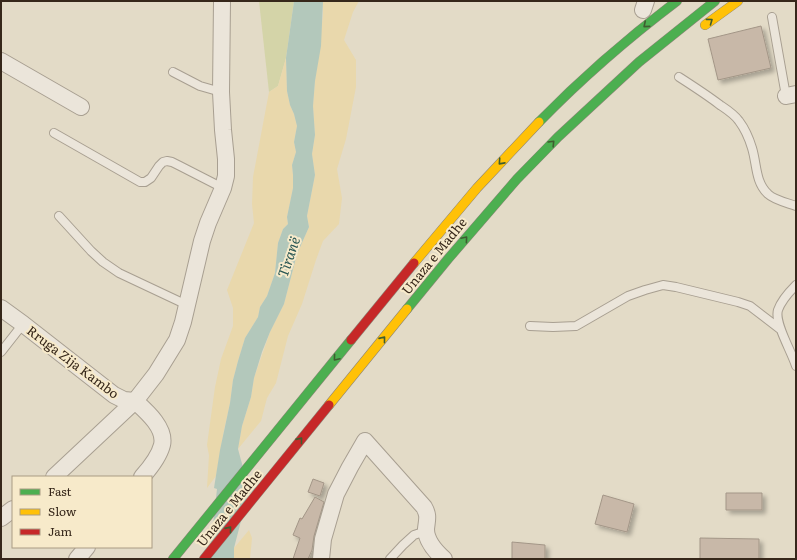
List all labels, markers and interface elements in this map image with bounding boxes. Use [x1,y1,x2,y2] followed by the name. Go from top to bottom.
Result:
[705,19,712,26] one-way arrow
[643,20,651,27] one-way arrow
[547,140,555,148] one-way arrow
[498,157,505,165] one-way arrow
[397,213,471,298] street label: Unaza e Madhe
[272,233,304,280] water label: Tiranë
[460,236,467,243] one-way arrow
[23,321,124,403] street label: Rruga Zija Kambo
[378,337,385,344] one-way arrow
[334,353,341,361] one-way arrow
[296,438,303,445] one-way arrow
[192,465,266,550] street label: Unaza e Madhe
[12,476,152,548] legend
[48,482,72,500] text: Fast
[48,502,77,520] text: Slow
[48,522,73,540] text: Jam
[224,526,231,533] one-way arrow

